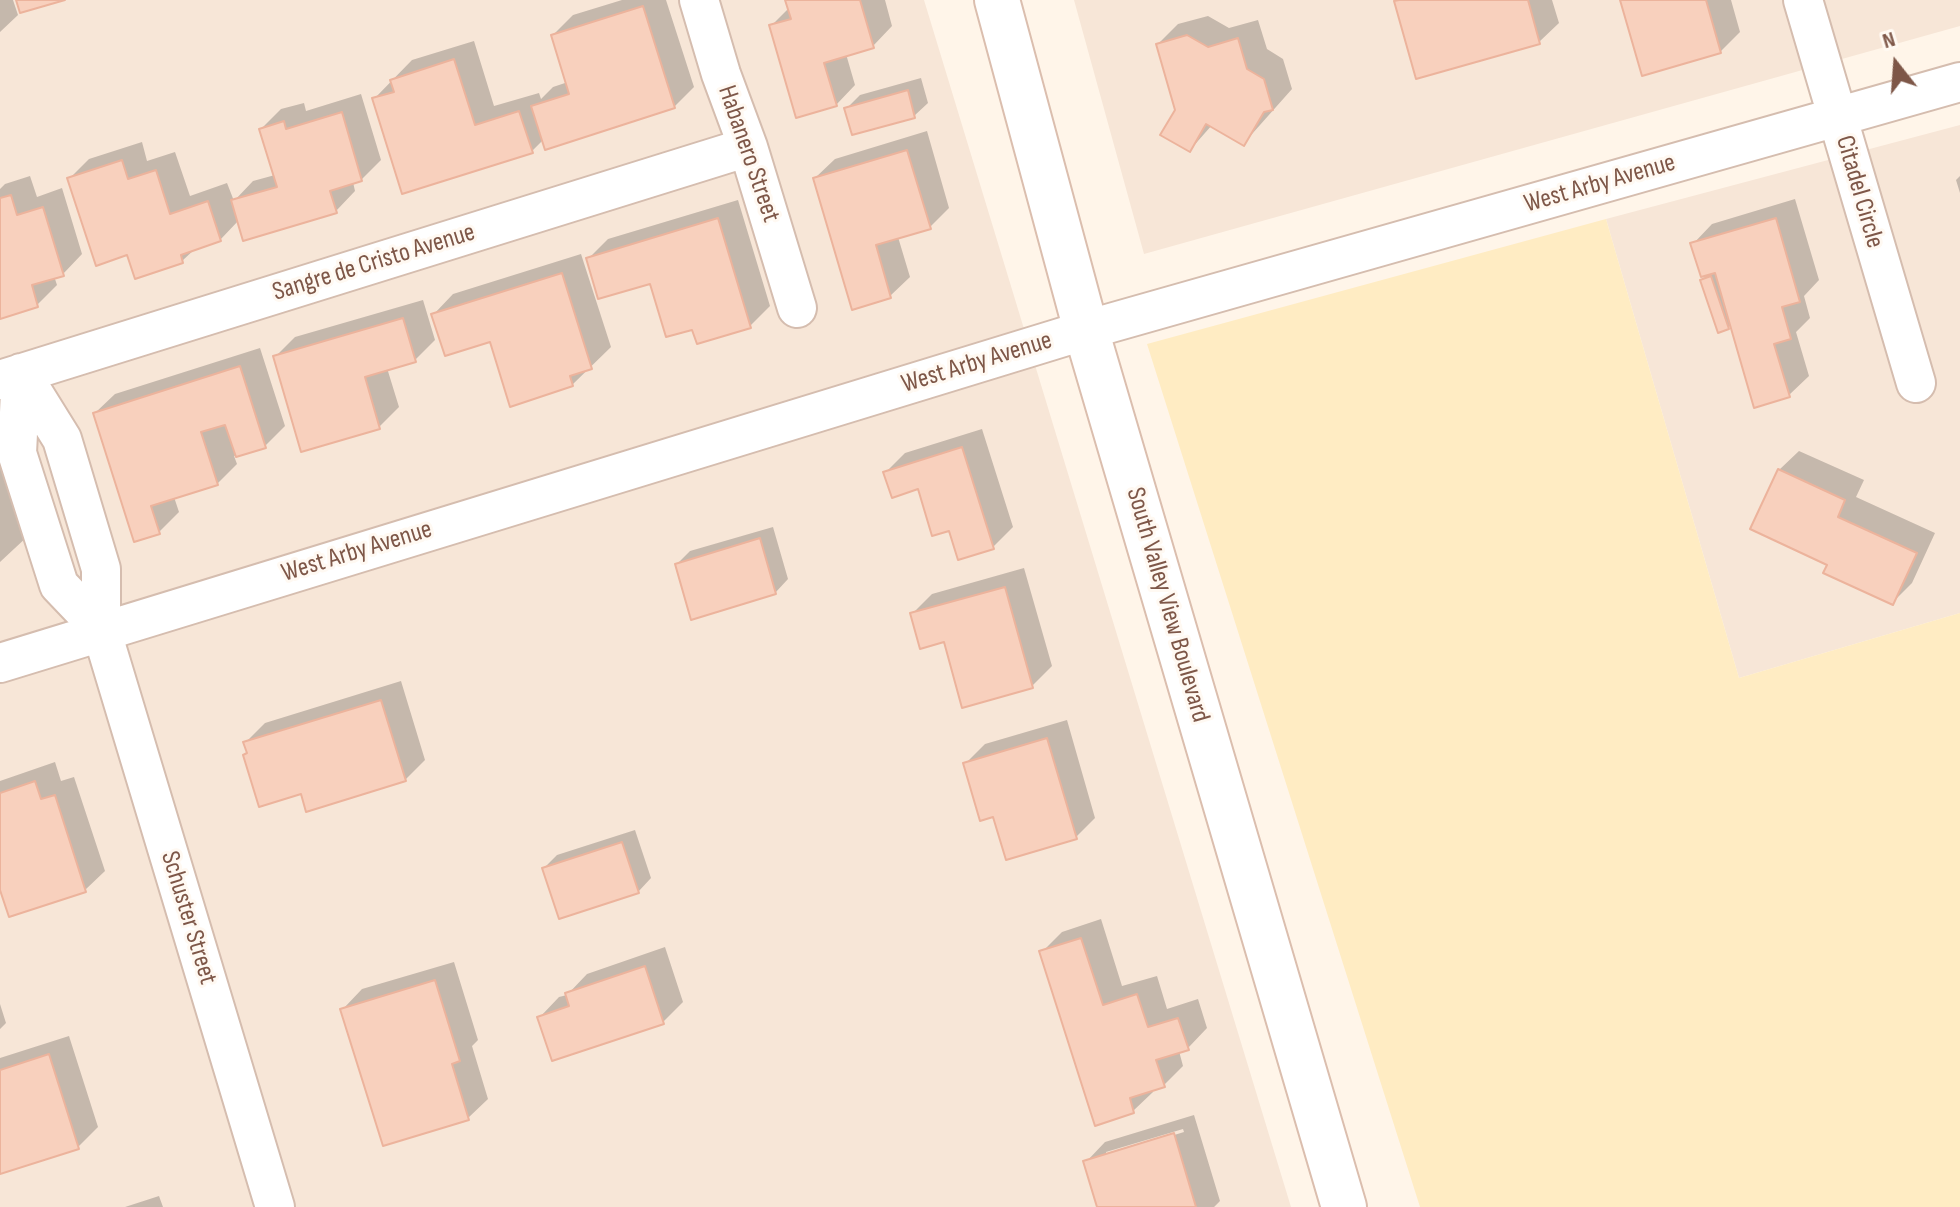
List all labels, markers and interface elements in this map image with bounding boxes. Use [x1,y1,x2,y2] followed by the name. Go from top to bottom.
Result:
[1856,24,1936,104] north arrow
[1879,26,1898,55] text: N
[710,82,786,226] street label: Habanero Street
[1828,132,1890,252] street label: Citadel Circle
[1521,148,1679,220] street label: West Arby Avenue
[269,217,479,309] street label: Sangre de Cristo Avenue
[898,325,1056,401] street label: West Arby Avenue
[1119,484,1215,726] street label: South Valley View Boulevard
[278,514,436,590] street label: West Arby Avenue
[153,848,223,988] street label: Schuster Street

